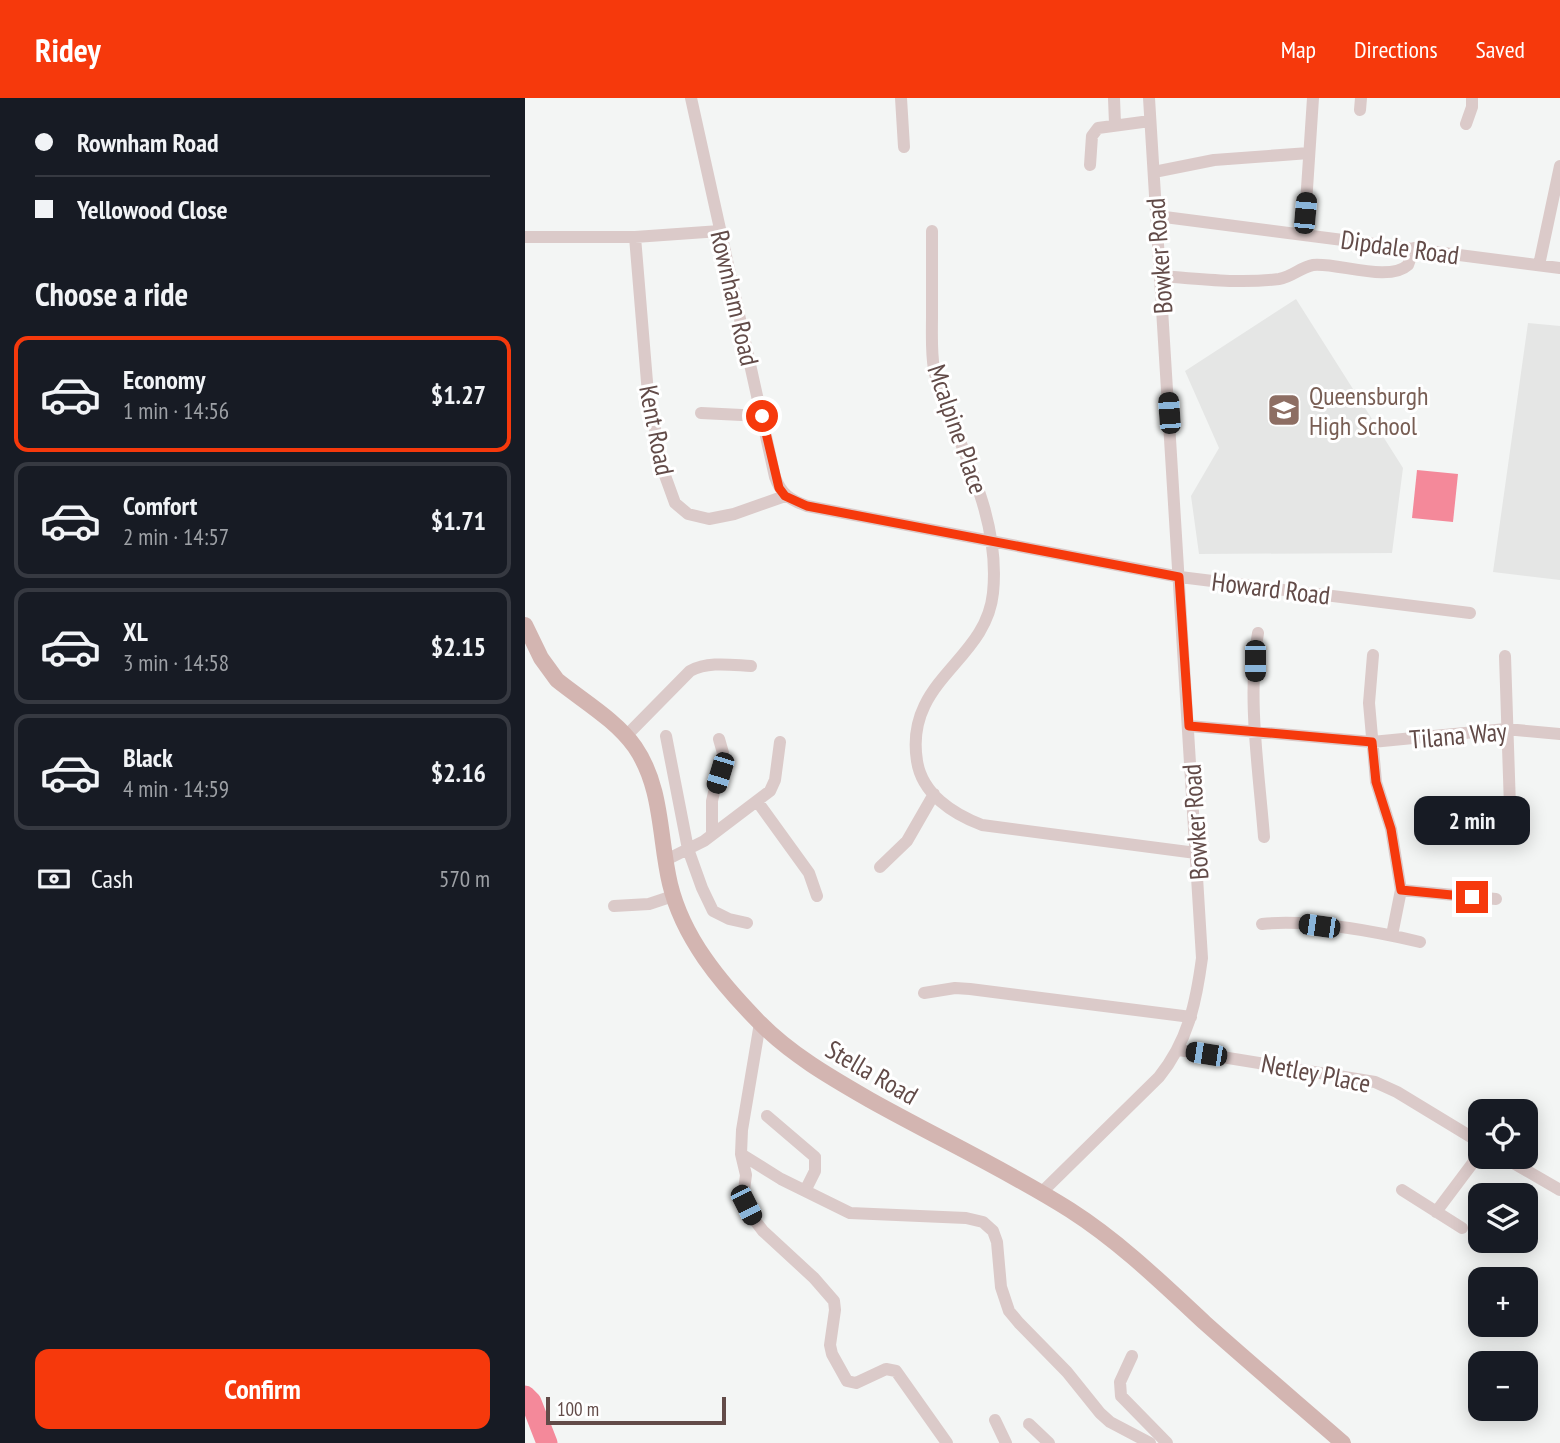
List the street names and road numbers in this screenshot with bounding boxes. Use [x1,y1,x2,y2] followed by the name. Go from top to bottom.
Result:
[1138,197,1180,315] street label: Bowker Road
[1339,222,1461,272] street label: Dipdale Road
[703,227,767,369] street label: Rownham Road
[920,360,996,498] street label: Mcalpine Place
[632,382,682,478] street label: Kent Road
[1210,564,1332,612] street label: Howard Road
[1408,714,1508,756] street label: Tilana Way
[1174,763,1216,881] street label: Bowker Road
[820,1032,924,1112] street label: Stella Road
[1259,1046,1373,1100] street label: Netley Place

